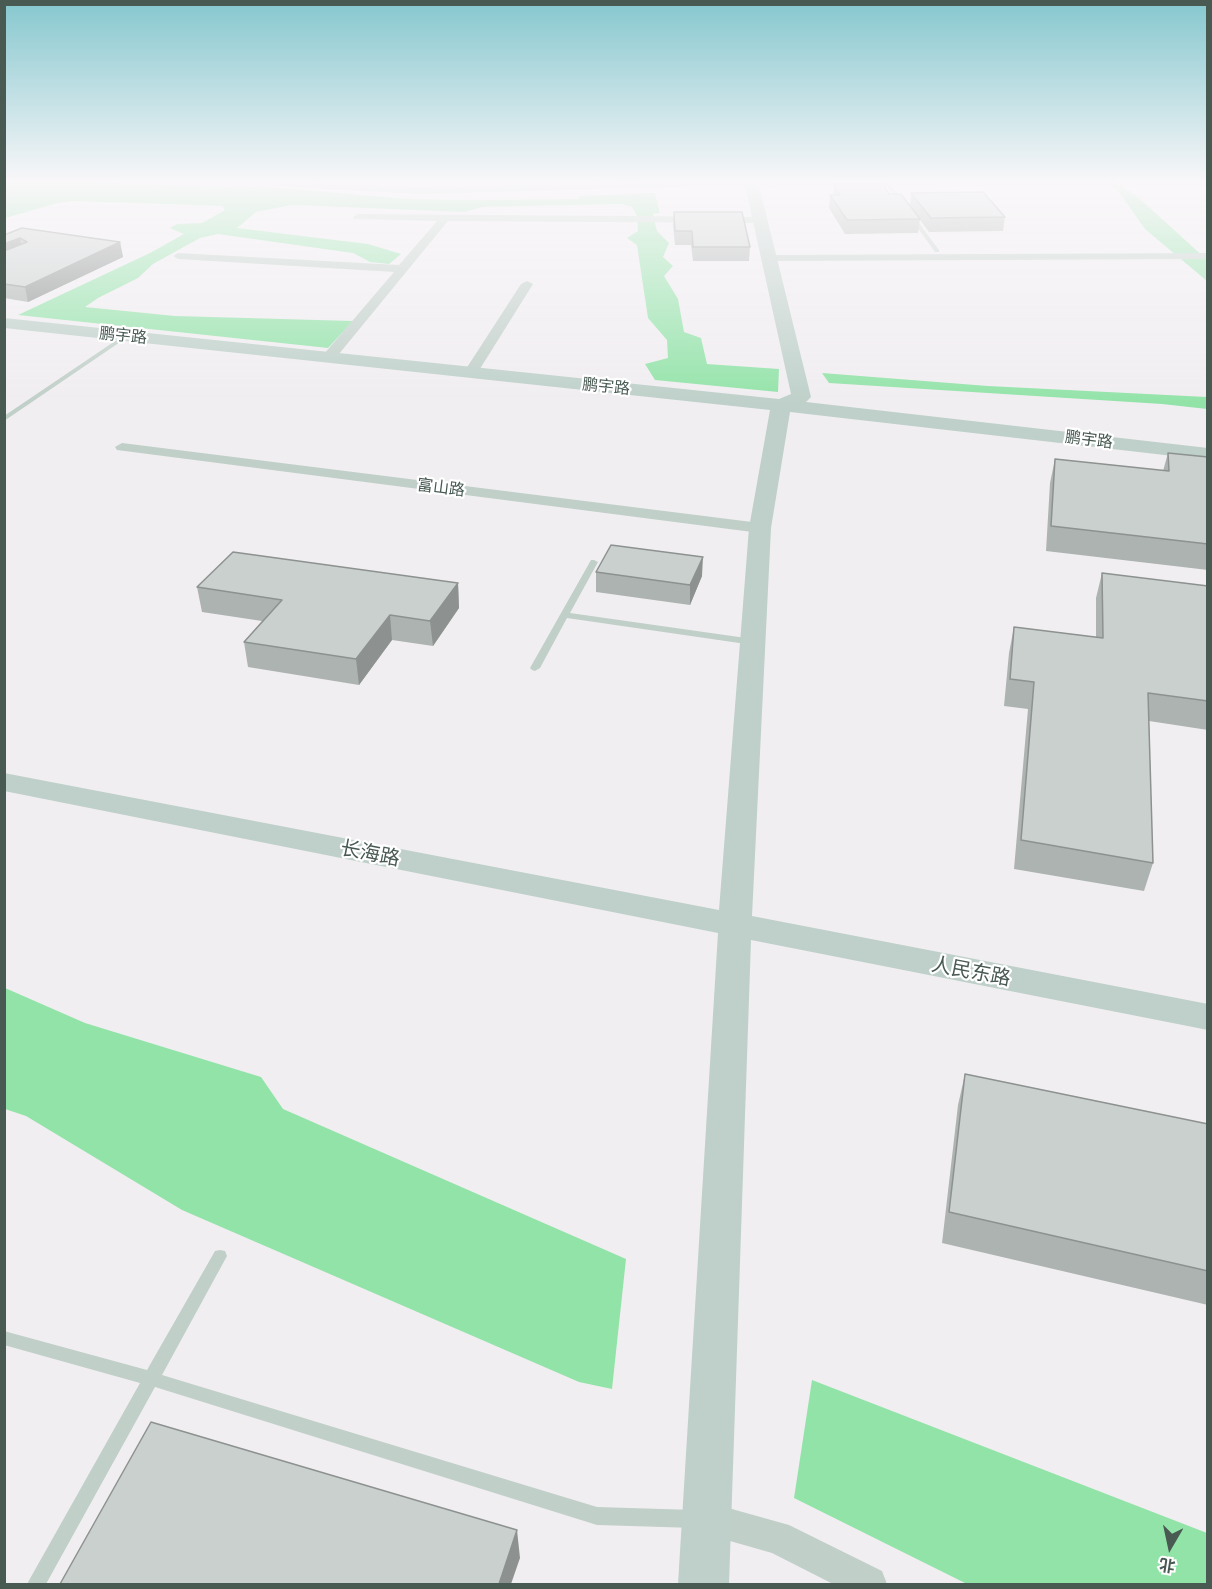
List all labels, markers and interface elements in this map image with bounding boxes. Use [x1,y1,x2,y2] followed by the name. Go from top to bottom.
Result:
[98,324,148,348] street label: 鹏宇路
[581,375,631,399] street label: 鹏宇路
[1064,428,1114,452] street label: 鹏宇路
[416,476,466,500] street label: 富山路
[338,836,402,872] street label: 长海路
[929,953,1013,991] street label: 人民东路
[1140,1517,1200,1577] north arrow
[1158,1555,1177,1576] text: 北

